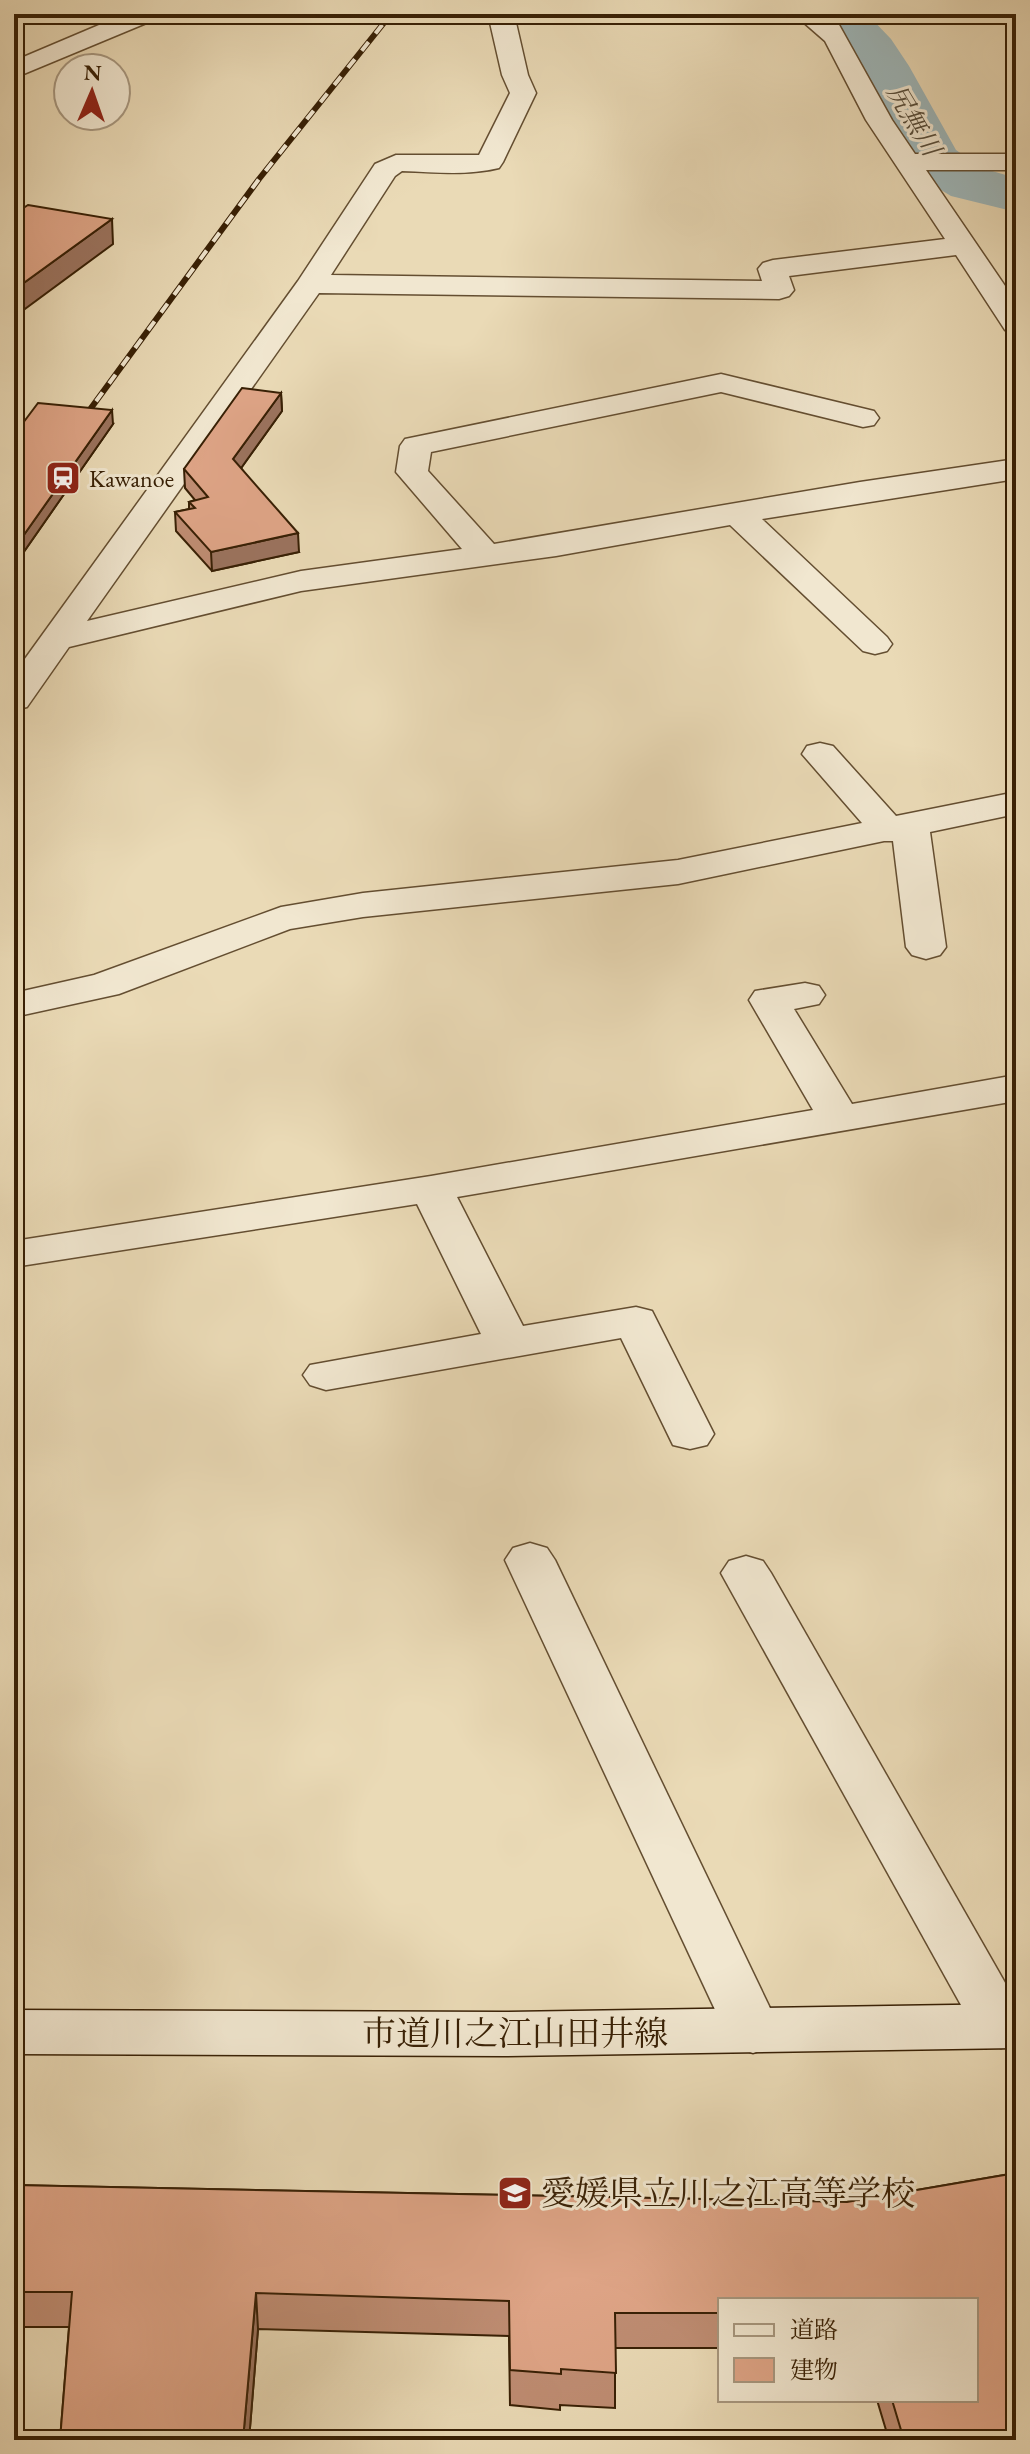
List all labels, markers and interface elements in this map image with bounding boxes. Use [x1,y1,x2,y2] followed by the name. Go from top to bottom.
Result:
[52,52,132,132] north arrow
[83,58,102,87] text: N
[879,78,950,165] water label: 尻無川
[44,459,82,497] station icon: Kawanoe
[89,463,174,494] place label: Kawanoe
[362,2011,668,2055] street label: 市道川之江山田井線
[541,2171,915,2215] place label: 愛媛県立川之江高等学校
[496,2174,534,2212] school or university icon: 愛媛県立川之江高等学校
[718,2298,978,2402] legend
[790,2314,838,2345] text: 道路
[790,2354,838,2385] text: 建物

